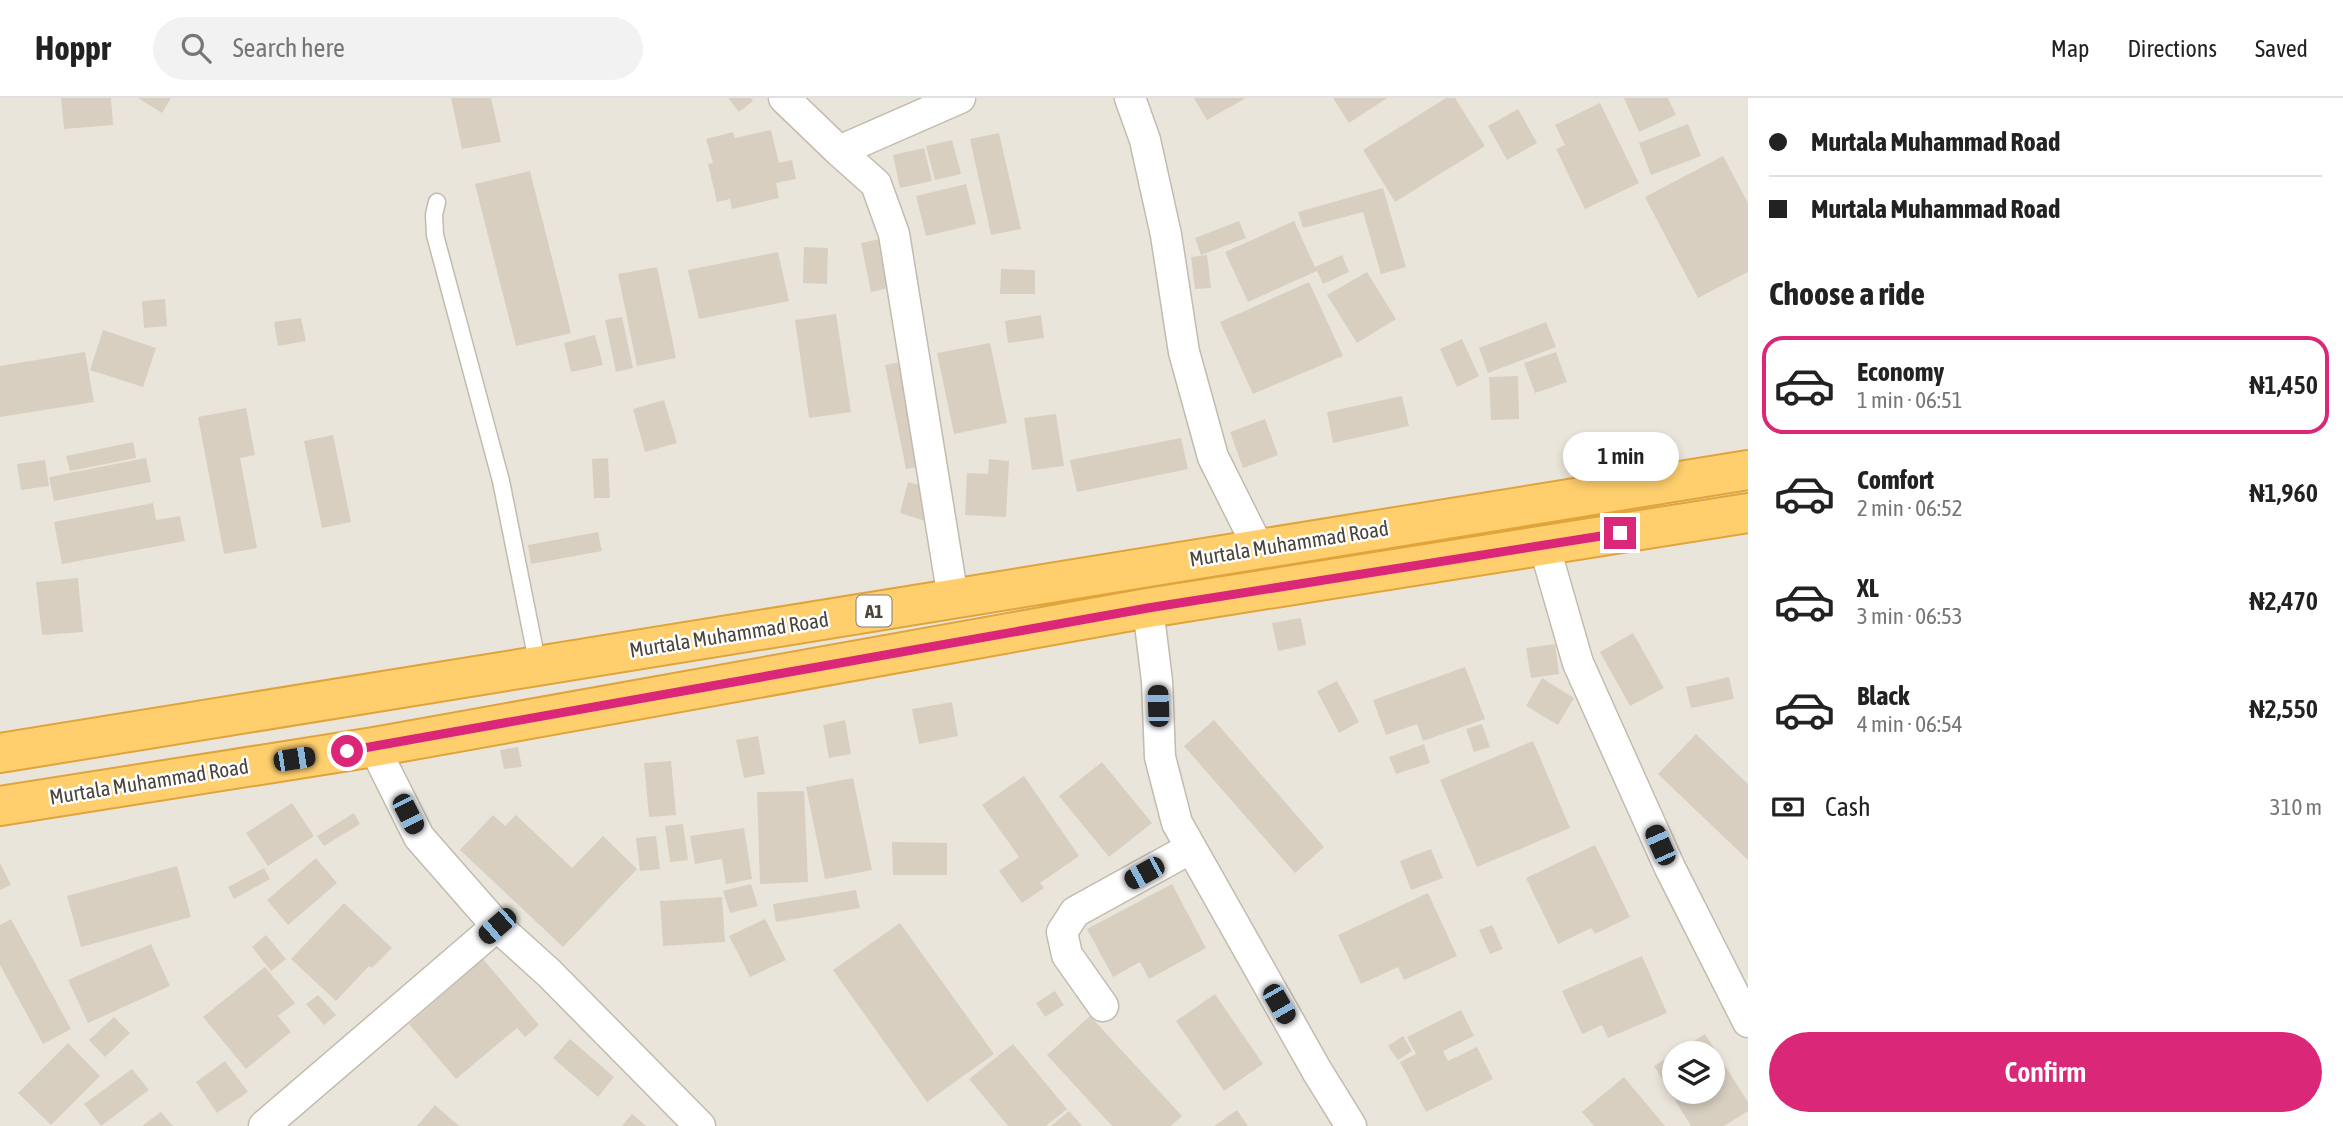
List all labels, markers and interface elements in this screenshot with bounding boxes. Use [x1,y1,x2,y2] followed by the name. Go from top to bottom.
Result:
[153,17,643,80] search box
[35,29,111,67] text: Hoppr
[177,29,215,67] icon: search
[233,33,345,63] text: Search here
[2051,35,2089,62] text: Map
[2127,35,2217,62] text: Directions
[2255,35,2308,62] text: Saved
[1811,127,2060,157] text: Murtala Muhammad Road
[1811,194,2060,224] text: Murtala Muhammad Road
[1769,275,1925,312] text: Choose a ride
[1773,354,1836,417] icon: car
[1857,357,1944,387] text: Economy
[2249,370,2318,400] text: ₦1,450
[1857,387,1963,413] text: 1 min · 06:51
[1562,432,1678,480] callout: 1 min
[1598,443,1644,469] text: 1 min
[1773,462,1836,525] icon: car
[1857,465,1934,495] text: Comfort
[2249,478,2318,508] text: ₦1,960
[1857,495,1963,521] text: 2 min · 06:52
[1188,515,1390,571] street label: Murtala Muhammad Road
[1604,517,1636,549] route end
[1773,570,1836,633] icon: car
[1857,573,1879,603] text: XL
[2249,586,2318,616] text: ₦2,470
[856,596,892,626] road number: A1
[1857,603,1963,629] text: 3 min · 06:53
[628,606,830,662] street label: Murtala Muhammad Road
[1773,678,1836,741] icon: car
[1857,681,1909,711] text: Black
[1147,685,1170,727] car
[2249,694,2318,724] text: ₦2,550
[1857,711,1963,737] text: 4 min · 06:54
[331,735,363,767] route start
[272,745,317,773] car
[48,753,250,809] street label: Murtala Muhammad Road
[1769,788,1807,826] icon: cash
[390,791,427,837] car
[1825,792,1871,822] text: Cash
[2270,794,2322,820] text: 310 m
[1642,822,1679,868] car
[1121,854,1168,892] car
[475,904,520,948] car
[1260,981,1299,1027] car
[1769,1032,2322,1112] button: Confirm
[1662,1041,1725,1104] map controls
[1662,1041,1725,1104] button: layers

